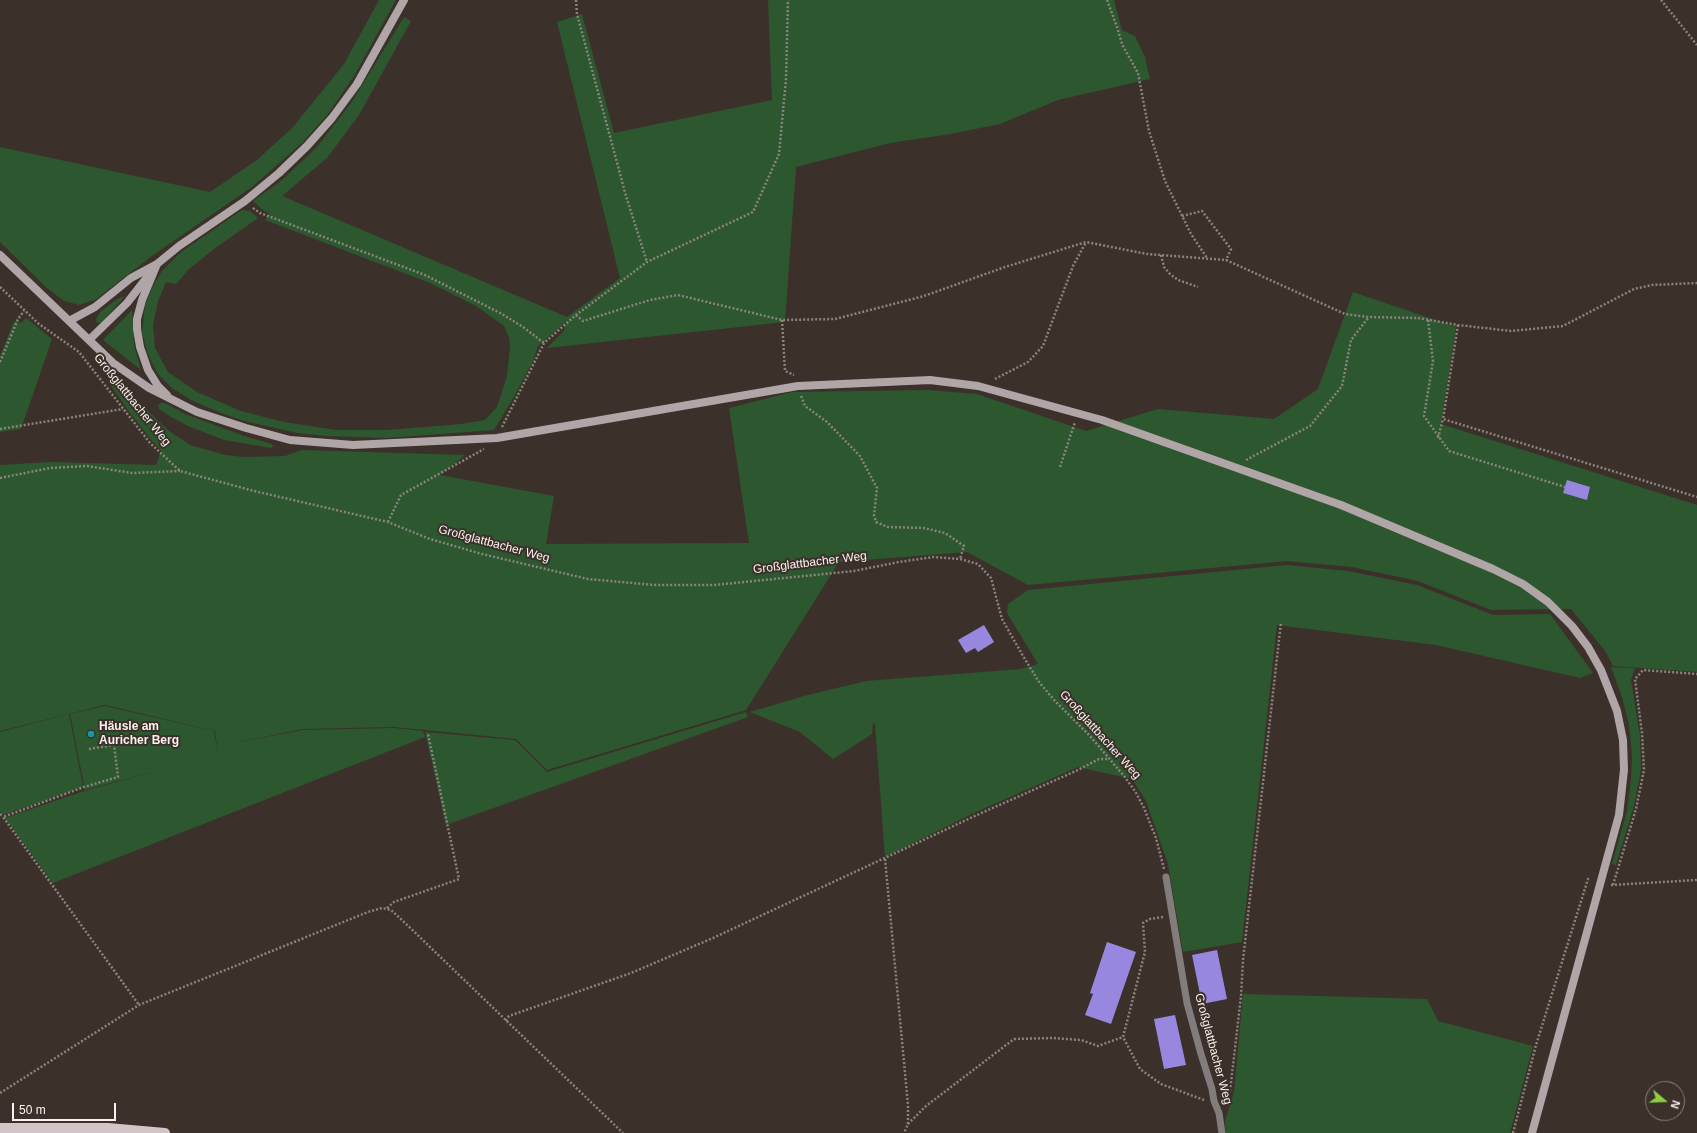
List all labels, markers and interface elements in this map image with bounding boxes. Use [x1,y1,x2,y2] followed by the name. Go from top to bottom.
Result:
[90,351,174,449] street label: Großglattbacher Weg
[437,522,551,566] street label: Großglattbacher Weg
[752,549,868,577] street label: Großglattbacher Weg
[1056,688,1144,782] street label: Großglattbacher Weg
[99,720,179,748] place label: Häusle am Auricher Berg
[86,729,96,739] marker: Häusle am Auricher Berg
[1191,992,1235,1106] street label: Großglattbacher Weg
[1645,1081,1685,1121] north arrow
[14,1095,118,1121] scale bar
[1668,1099,1682,1110] text: N
[19,1103,46,1117] text: 50 m

